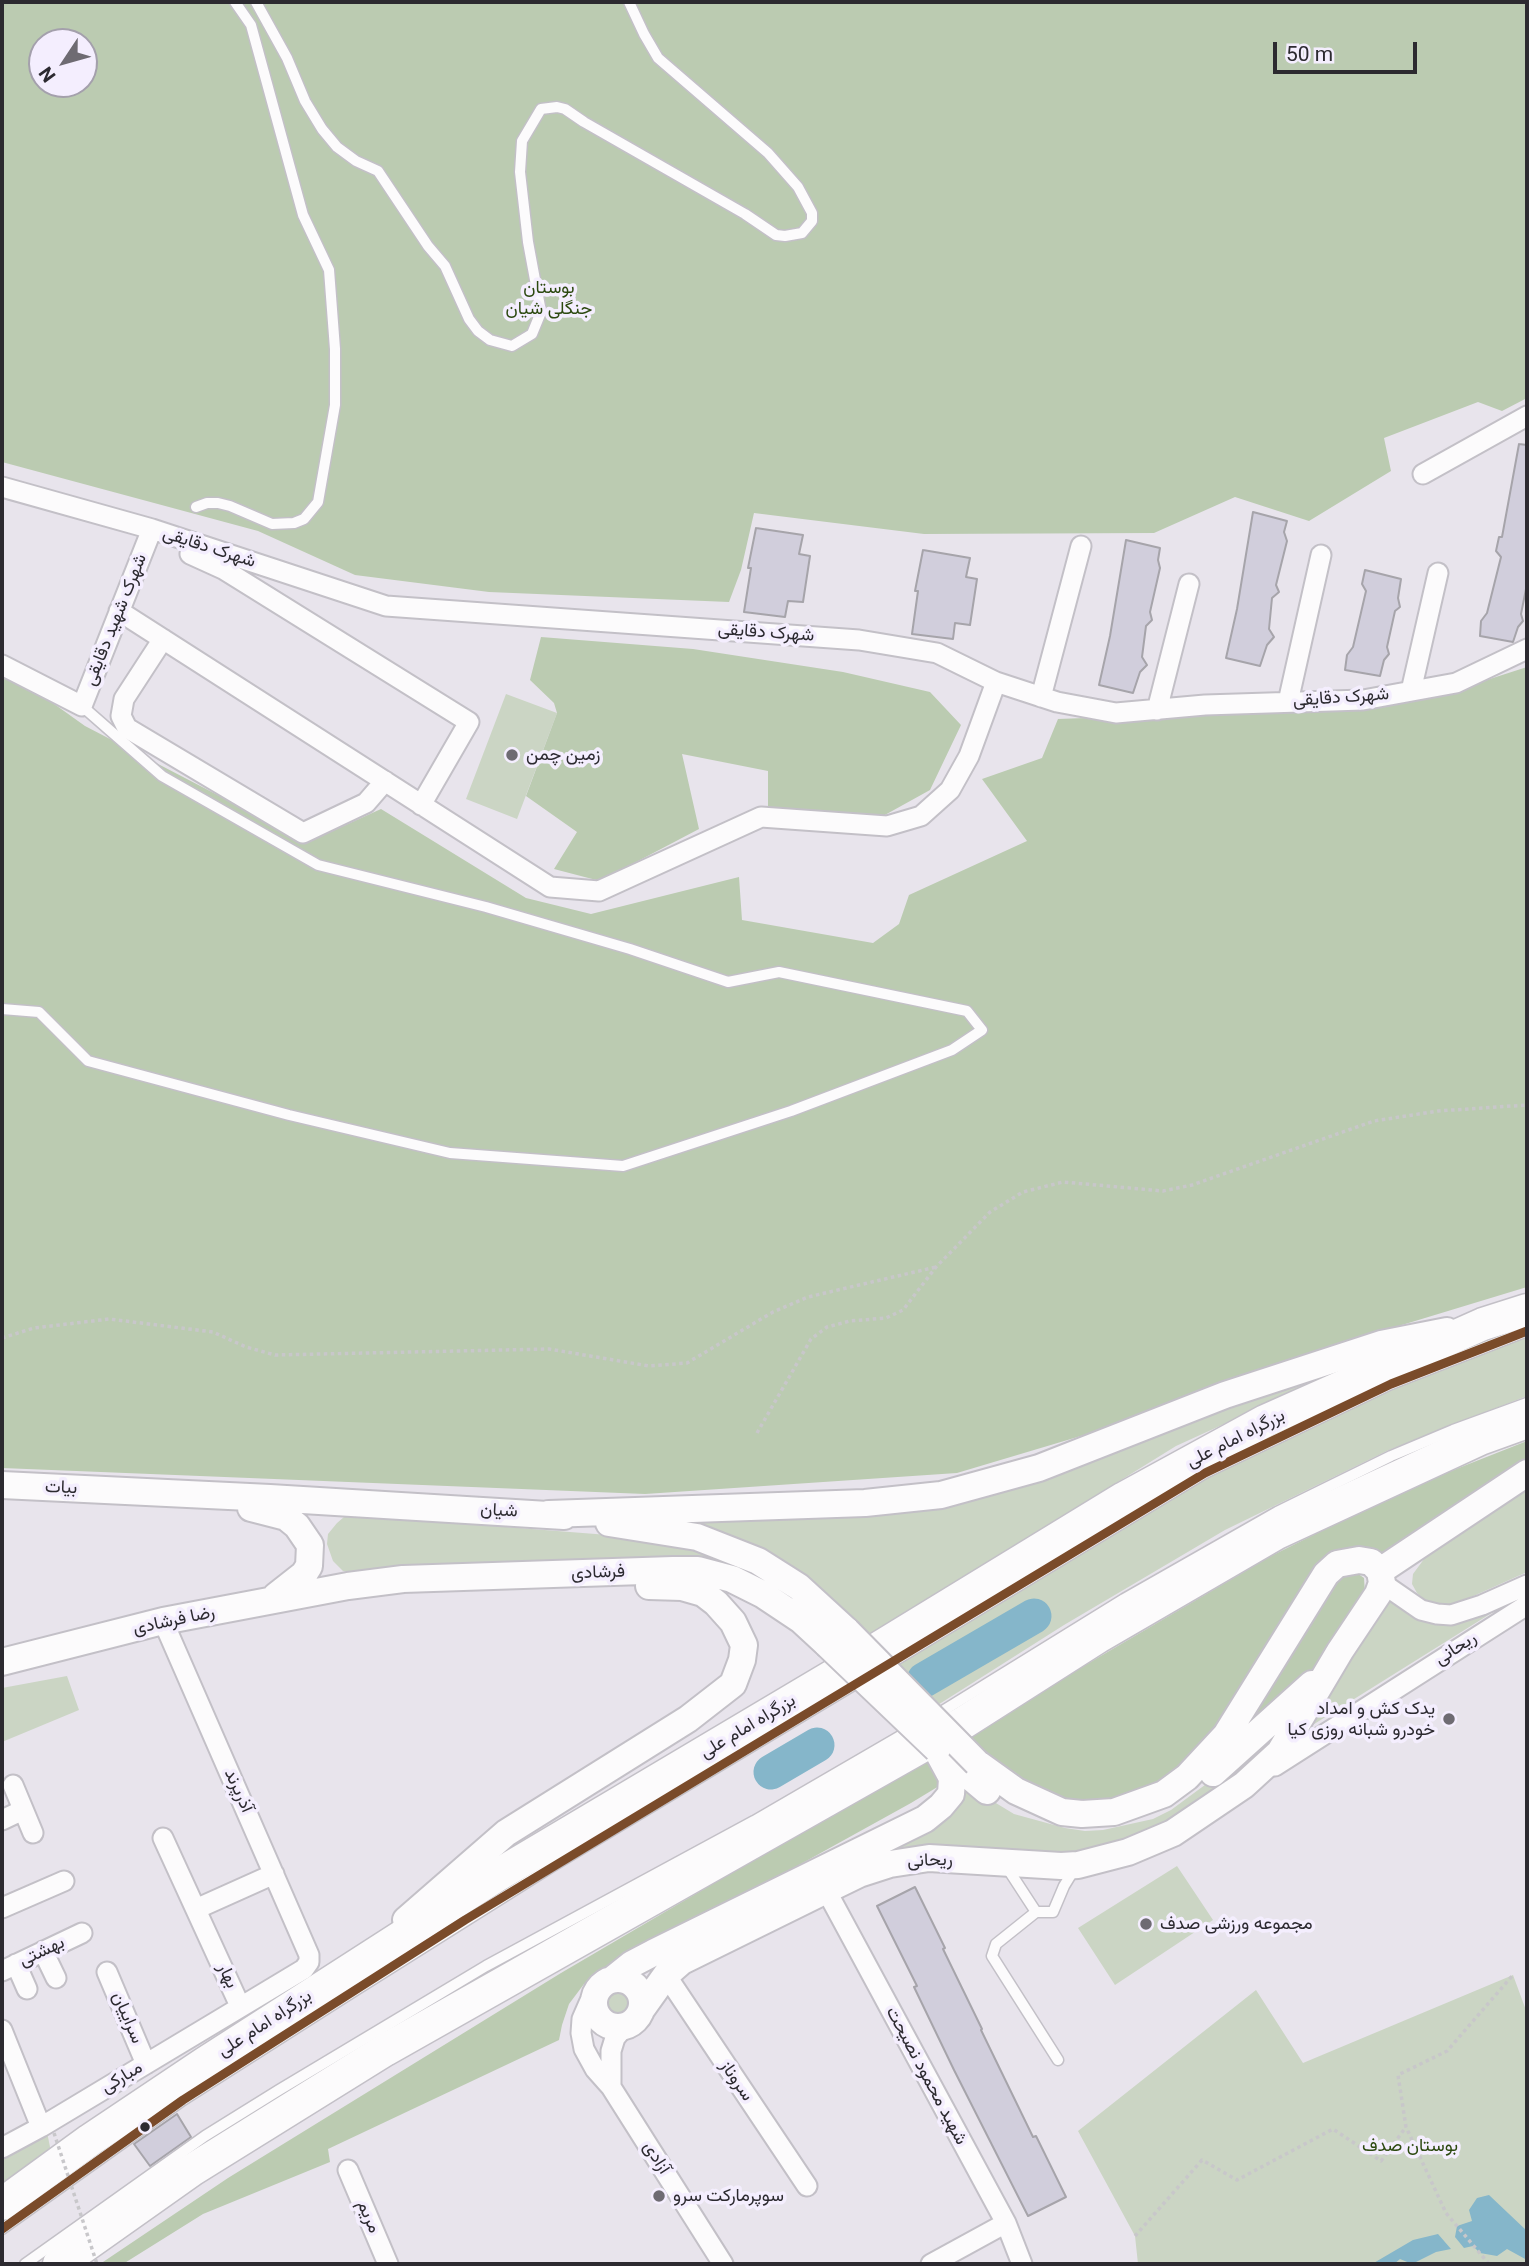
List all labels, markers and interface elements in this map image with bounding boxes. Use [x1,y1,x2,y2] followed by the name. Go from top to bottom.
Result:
[28,28,98,98] north arrow
[1277,28,1420,72] scale bar
[1286,42,1333,66] text: 50 m
[34,62,60,87] text: N
[506,277,592,320] park label: بوستان جنگلی شیان
[160,523,258,573] street label: شهرک دقایقی
[80,551,152,689] street label: شهرک شهید دقایقی
[717,619,815,647] street label: شهرک دقایقی
[1292,684,1390,712] street label: شهرک دقایقی
[526,744,600,766] place label: زمین چمن
[504,747,520,763] marker: زمین چمن
[1183,1405,1289,1473] street label: بزرگراه امام علی
[44,1477,78,1499] street label: بیات
[480,1499,518,1523] street label: شیان
[571,1561,625,1585] street label: فرشادی
[131,1602,217,1640] street label: رضا فرشادی
[1431,1628,1481,1670] street label: ریحانی
[696,1690,800,1764] street label: بزرگراه امام علی
[1287,1698,1435,1740] place label: یدک کش و امداد خودرو شبانه روزی کیا
[1441,1711,1457,1727] marker: یدک کش و امداد خودرو شبانه روزی کیا
[219,1766,257,1816] street label: آذرپرند
[907,1849,953,1873] street label: ریحانی
[1160,1913,1313,1935] place label: مجموعه ورزشی صدف
[1138,1916,1154,1932] marker: مجموعه ورزشی صدف
[16,1932,68,1972] street label: بهشتی
[212,1960,242,1992] street label: بهار
[214,1986,316,2062] street label: بزرگراه امام علی
[107,1989,147,2047] street label: سراییان
[881,2003,971,2149] street label: شهید محمود نصیحت
[714,2056,758,2106] street label: سروناز
[97,2057,147,2099] street label: مبارکی
[138,2120,152,2134] unlabelled marker
[1362,2135,1458,2157] park label: بوستان صدف
[638,2138,674,2178] street label: آزادی
[673,2185,784,2207] place label: سوپرمارکت سرو
[651,2188,667,2204] marker: سوپرمارکت سرو
[352,2197,384,2237] street label: مریم

